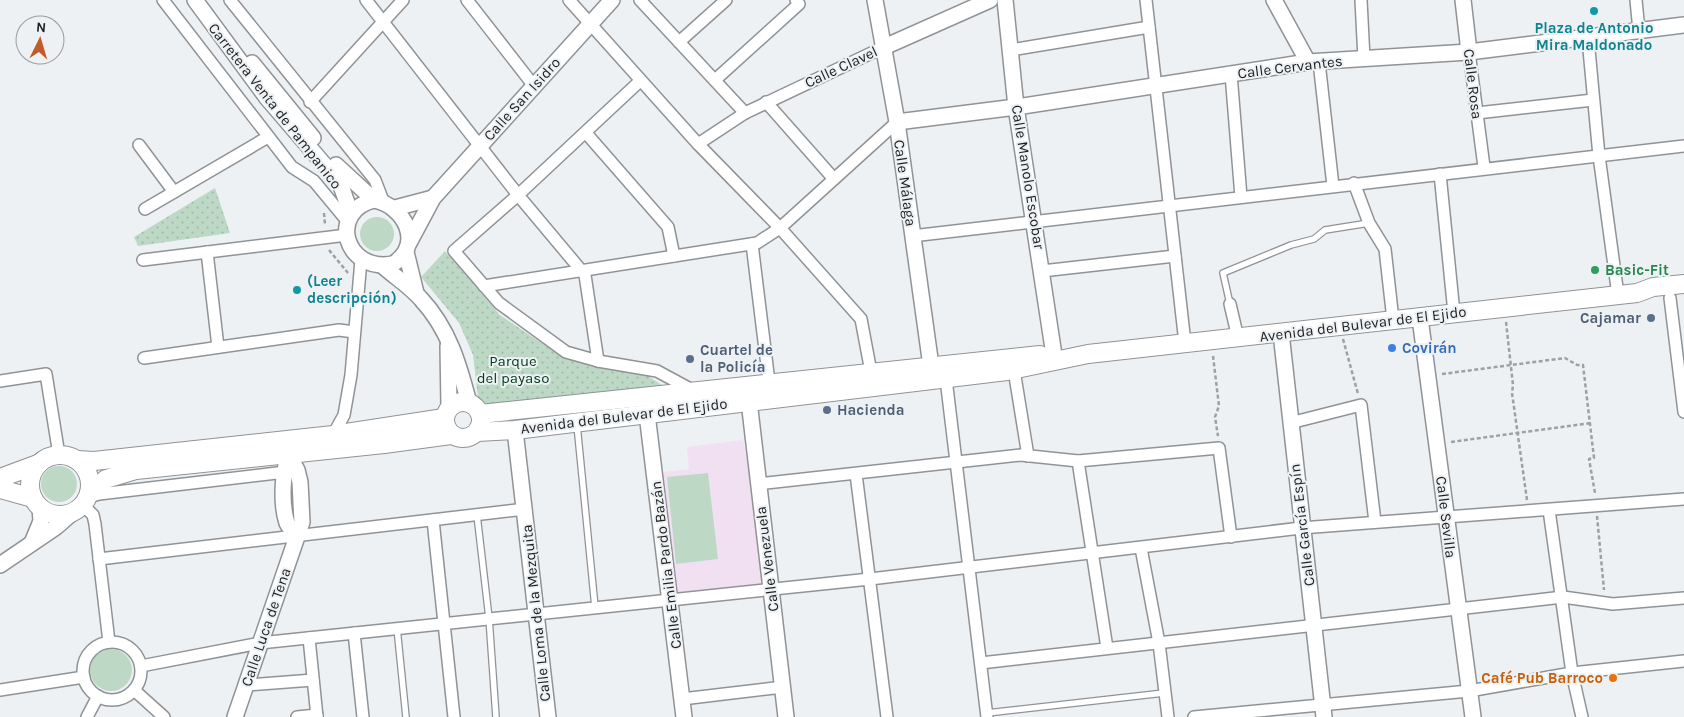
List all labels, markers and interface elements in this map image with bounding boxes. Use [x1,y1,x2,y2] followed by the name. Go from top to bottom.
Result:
[1588,5,1600,17] marker: Plaza de Antonio Mira Maldonado
[15,15,65,65] north arrow
[35,19,47,36] text: N
[204,19,346,193] street label: Carretera Venta de Pampanico
[1535,19,1653,54] place label: Plaza de Antonio Mira Maldonado
[802,42,880,92] street label: Calle Clavel
[1460,48,1486,120] street label: Calle Rosa
[1237,52,1343,82] street label: Calle Cervantes
[480,54,564,144] street label: Calle San Isidro
[1008,103,1048,251] street label: Calle Manolo Escobar
[890,139,920,227] street label: Calle Málaga
[1605,261,1669,279] place label: Basic-Fit
[1589,264,1601,276] marker: Basic-Fit
[307,272,397,307] place label: (Leer descripción)
[291,284,303,296] marker: (Leer descripción)
[1259,302,1467,346] street label: Avenida del Bulevar de El Ejido
[1580,309,1641,327] place label: Cajamar
[1645,312,1657,324] marker: Cajamar
[1402,339,1457,357] place label: Covirán
[700,341,773,376] place label: Cuartel de la Policía
[1386,342,1398,354] marker: Covirán
[477,352,549,387] park label: Parque del payaso
[684,353,696,365] marker: Cuartel de la Policía
[520,394,728,438] street label: Avenida del Bulevar de El Ejido
[837,401,905,419] place label: Hacienda
[821,404,833,416] marker: Hacienda
[1286,463,1318,587] street label: Calle García Espín
[1432,475,1460,559] street label: Calle Sevilla
[647,480,685,650] street label: Calle Emilia Pardo Bazán
[752,505,782,613] street label: Calle Venezuela
[518,524,554,702] street label: Calle Loma de la Mezquita
[237,565,295,689] street label: Calle Luca de Tena
[1481,669,1603,687] place label: Café Pub Barroco
[1607,672,1619,684] marker: Café Pub Barroco

